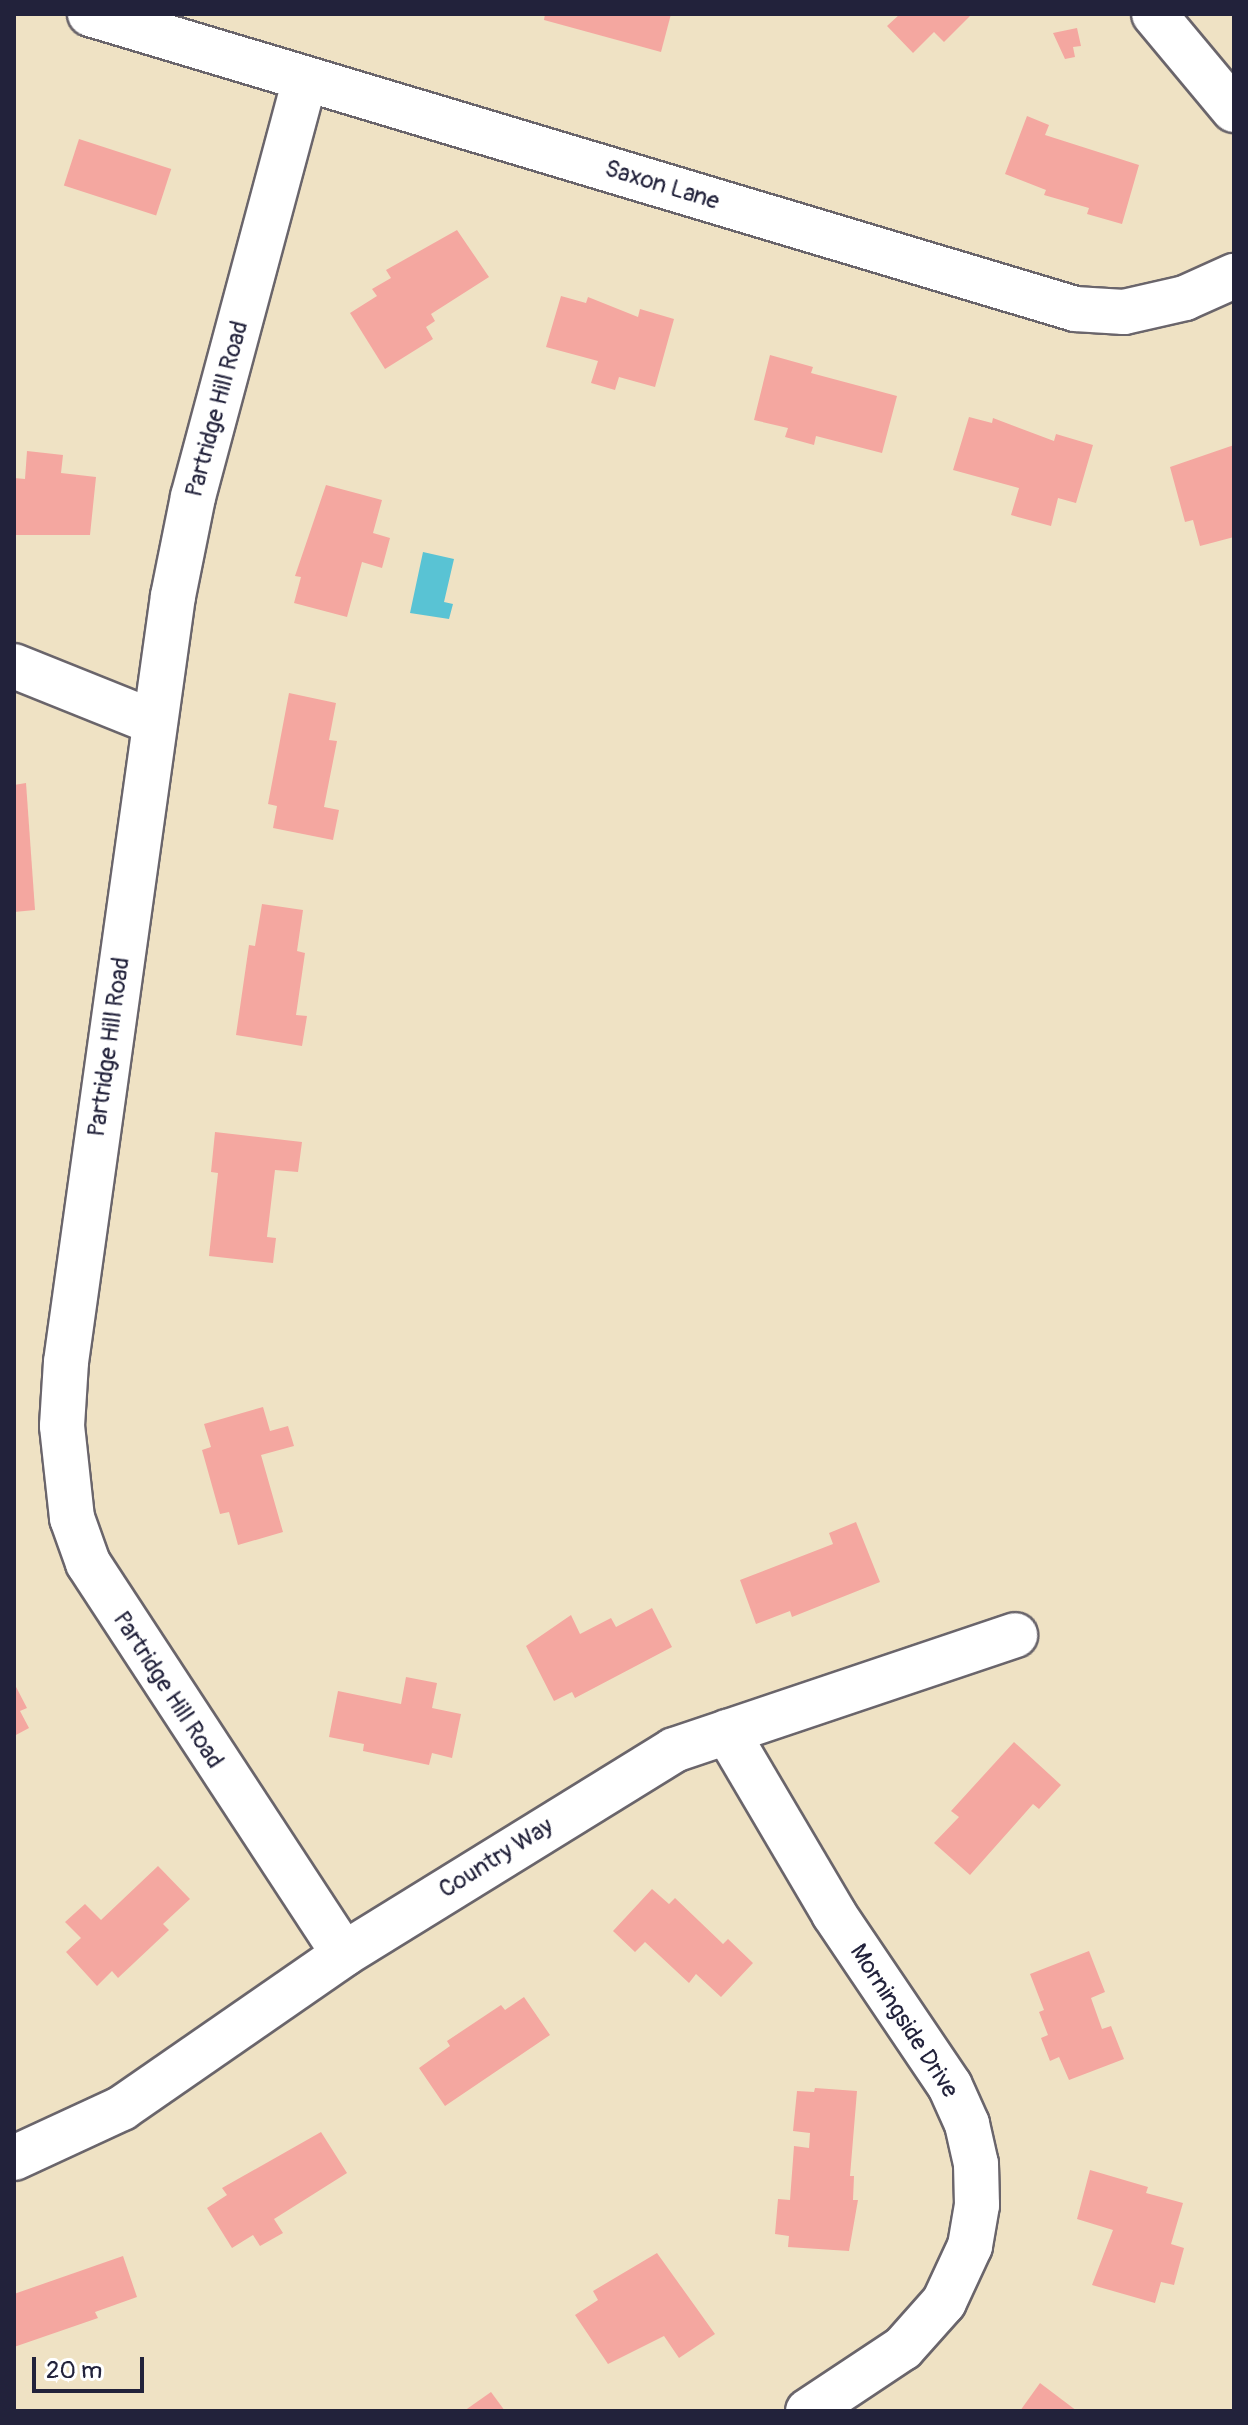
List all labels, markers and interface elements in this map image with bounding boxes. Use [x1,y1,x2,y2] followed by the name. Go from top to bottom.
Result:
[601,154,723,216] street label: Saxon Lane
[180,318,254,500] street label: Partridge Hill Road
[82,955,136,1139] street label: Partridge Hill Road
[107,1606,229,1774] street label: Partridge Hill Road
[434,1812,558,1904] street label: Country Way
[844,1939,964,2103] street label: Morningside Drive
[36,2341,148,2391] scale bar
[46,2356,102,2385] text: 20 m

